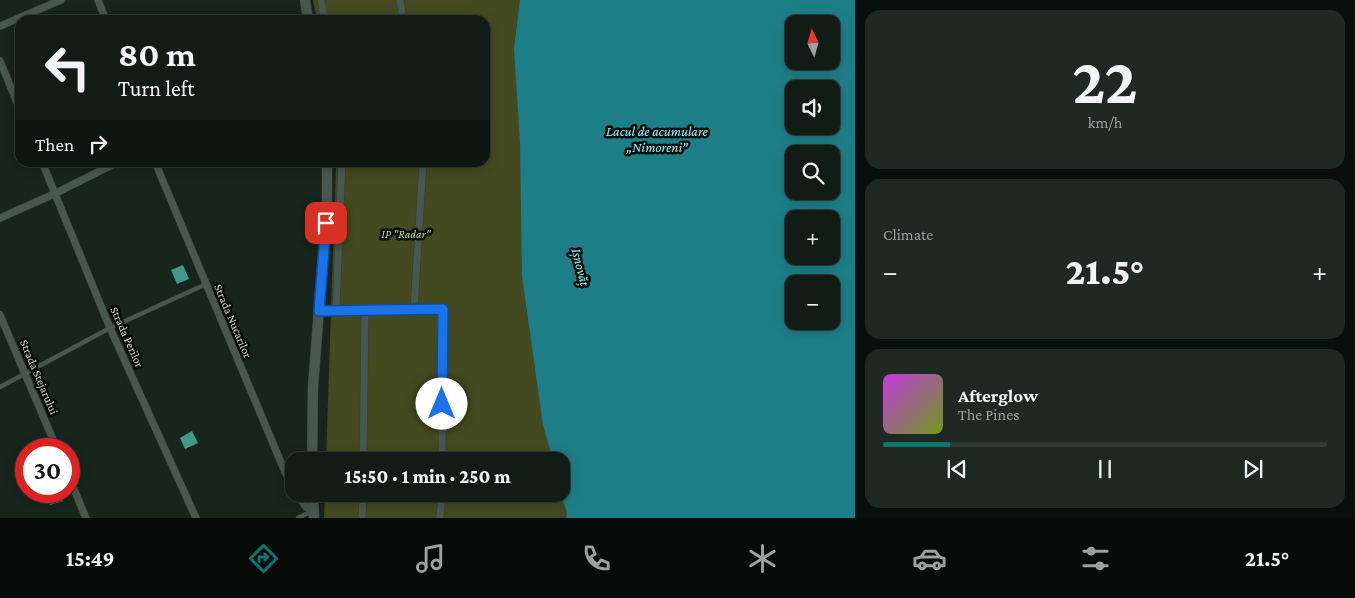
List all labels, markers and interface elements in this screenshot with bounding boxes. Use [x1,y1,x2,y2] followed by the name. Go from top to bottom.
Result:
[785,15,840,70] north arrow
[785,15,840,330] map controls
[35,35,100,100] icon: left
[118,35,196,74] text: 80 m
[1072,45,1138,117] text: 22
[118,76,195,101] text: Turn left
[785,80,840,135] button: sound
[1088,114,1122,131] text: km/h
[606,123,709,155] water label: Lacul de acumulare „Nimoreni”
[84,130,112,158] icon: right
[35,134,74,155] text: Then
[785,145,840,200] button: search
[305,202,347,244] pin
[312,209,340,237] icon: arrive
[785,210,840,265] button: +
[883,226,933,243] text: Climate
[381,227,432,241] park label: IP "Radar"
[568,247,594,289] water label: Ișnovăț
[1065,250,1145,292] text: 21.5°
[883,256,898,287] text: −
[1312,256,1327,287] text: +
[785,275,840,330] button: −
[211,282,255,361] street label: Strada Nucarilor
[107,304,147,370] street label: Strada Perilor
[17,338,61,416] street label: Strada Stejarului
[415,377,467,429] position arrow
[958,385,1038,406] text: Afterglow
[958,406,1019,423] text: The Pines
[15,438,80,503] speed limit sign: 30
[943,455,971,483] icon: previous
[1091,455,1119,483] icon: pause
[1239,455,1267,483] icon: next
[344,466,511,487] text: 15:50 · 1 min · 250 m
[246,541,281,576] icon: directions
[413,541,448,576] icon: music
[579,541,614,576] icon: phone
[745,541,780,576] icon: climate
[912,541,947,576] icon: car
[1078,541,1113,576] icon: filters
[66,546,115,571] text: 15:49
[1245,546,1289,571] text: 21.5°

